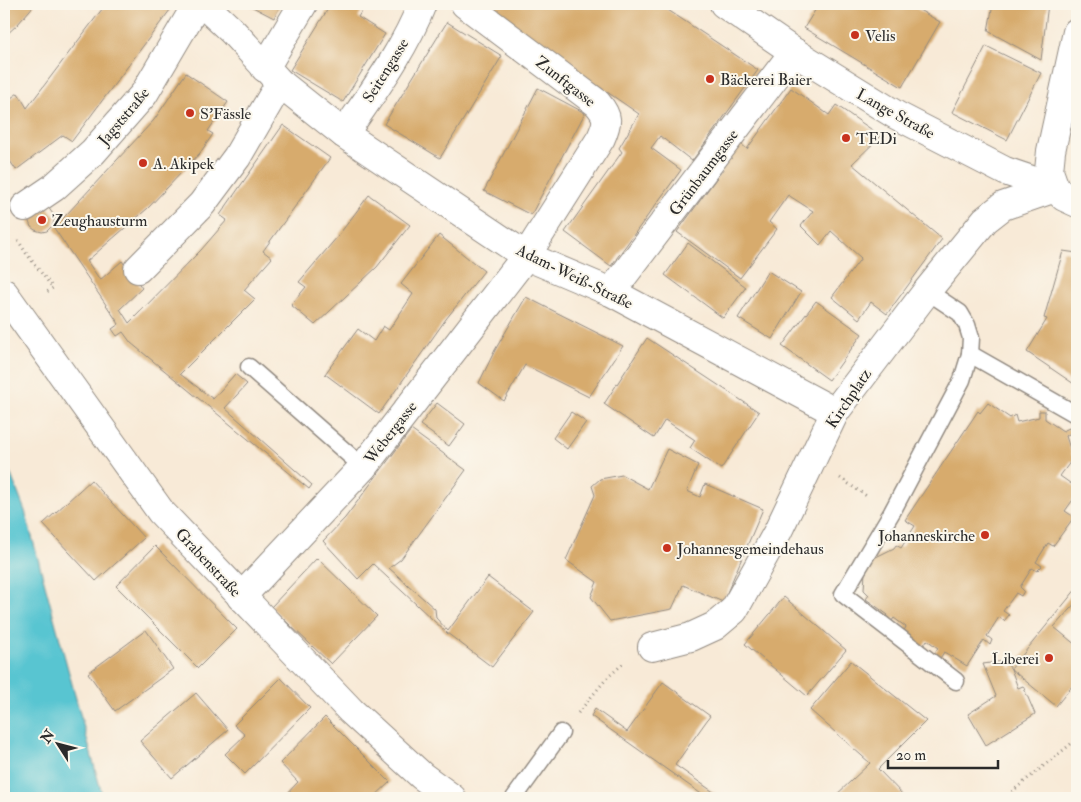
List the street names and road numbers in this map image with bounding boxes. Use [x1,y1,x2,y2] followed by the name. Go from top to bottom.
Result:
[358,34,414,106] street label: Seitengasse
[531,52,600,112] street label: Zunftgasse
[93,83,155,151] street label: Jagststraße
[853,84,938,144] street label: Lange Straße
[665,125,743,220] street label: Grünbaumgasse
[512,240,636,314] street label: Adam-Weiß-Straße
[822,365,877,433] street label: Kirchplatz
[359,397,422,469] street label: Webergasse
[171,524,246,602] street label: Grabenstraße

